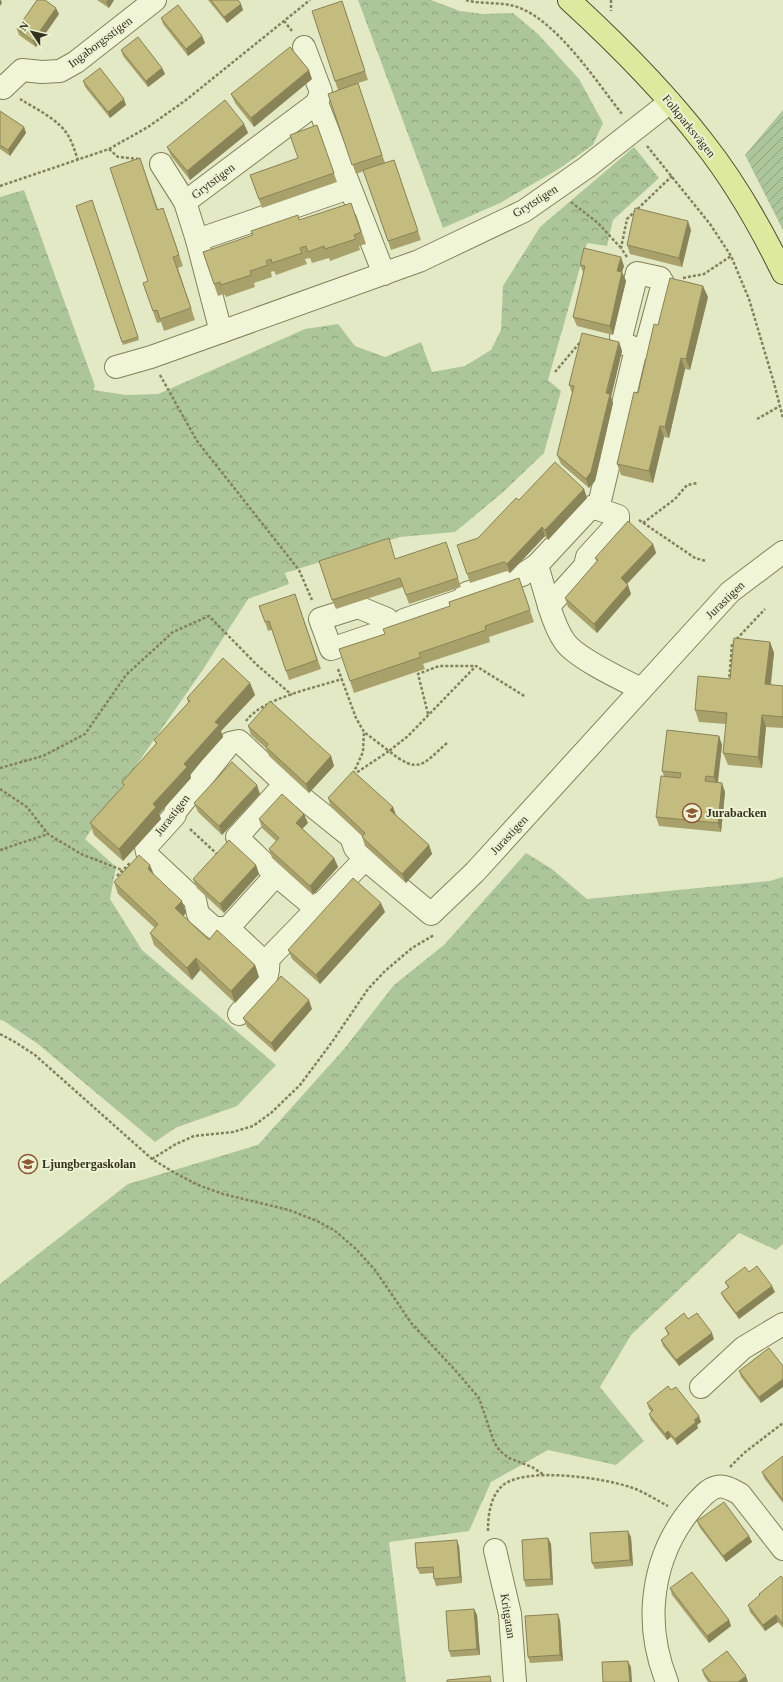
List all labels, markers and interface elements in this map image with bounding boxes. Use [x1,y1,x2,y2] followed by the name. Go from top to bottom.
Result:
[12,12,52,52] north arrow
[65,13,135,71] street label: Ingaborgsstigen
[17,20,31,33] text: N
[659,92,719,160] street label: Folkparksvägen
[189,160,237,202] street label: Grytstigen
[510,182,560,220] street label: Grytstigen
[703,578,747,622] street label: Jurastigen
[152,792,192,838] street label: Jurastigen
[681,802,703,824] school or university icon: Jurabacken
[706,806,767,820] place label: Jurabacken
[487,812,531,858] street label: Jurastigen
[17,1153,39,1175] school or university icon: Ljungbergaskolan
[42,1157,136,1171] place label: Ljungbergaskolan
[498,1593,518,1639] street label: Kritgatan

